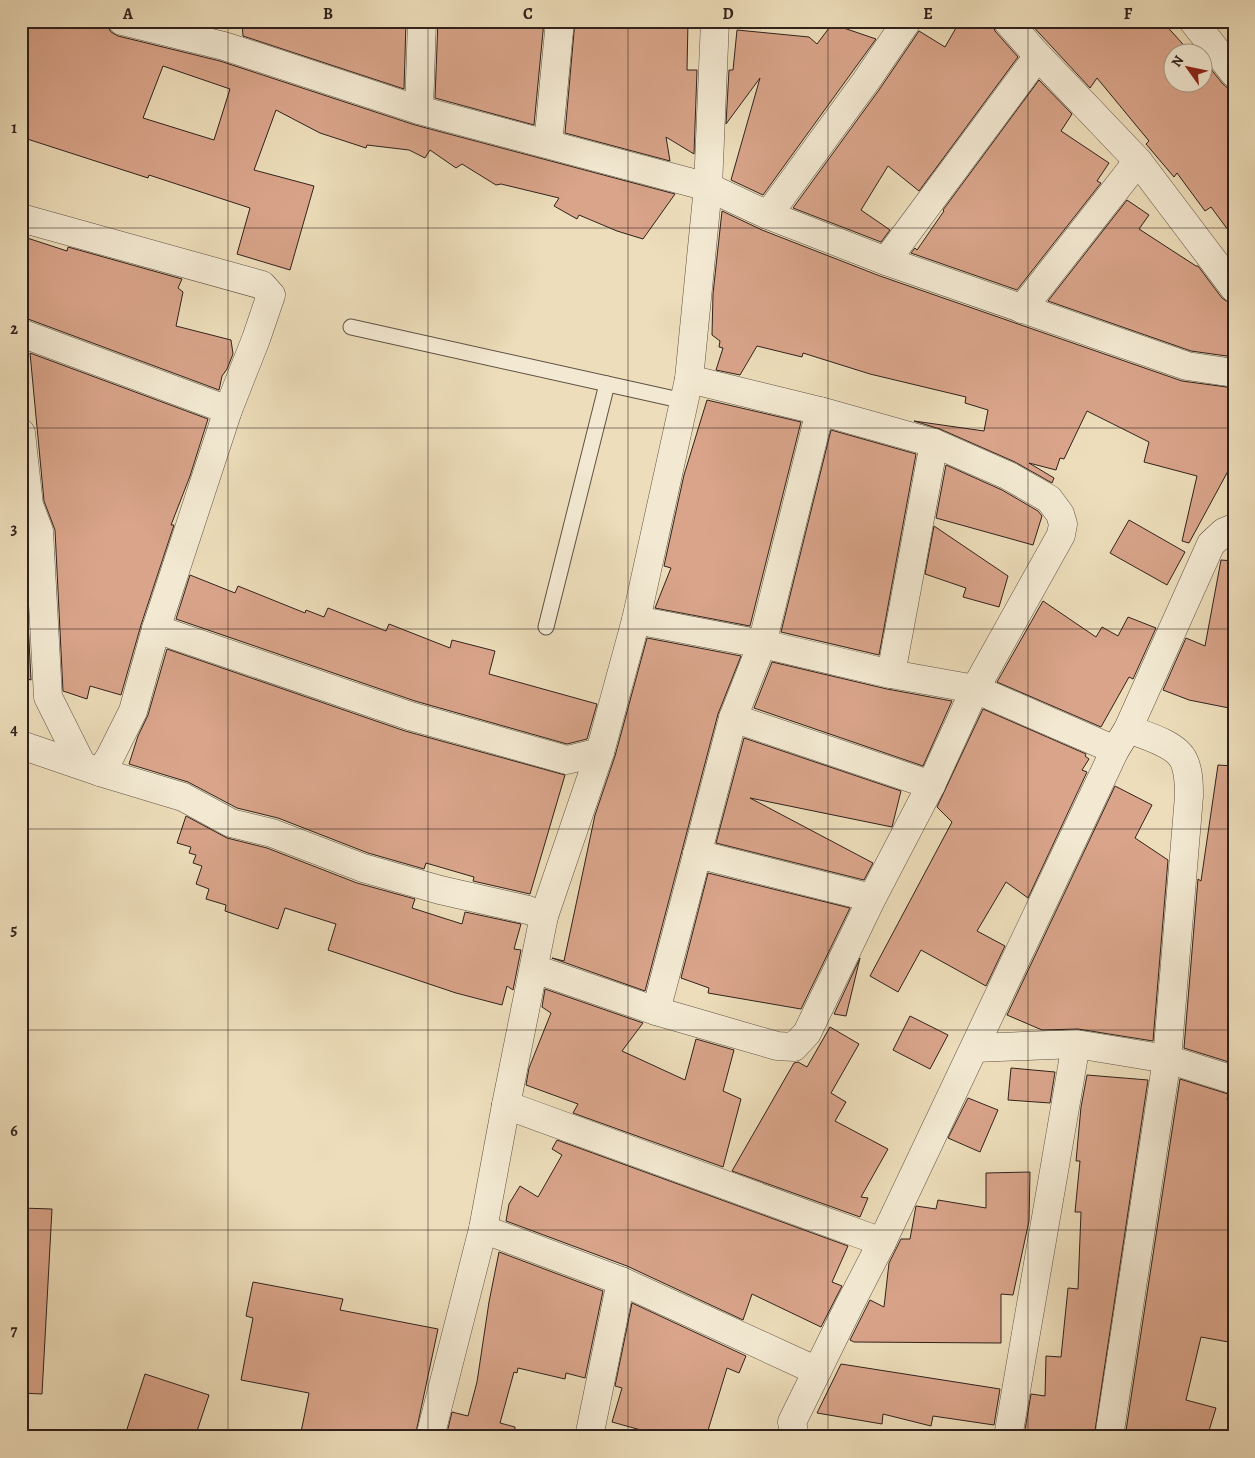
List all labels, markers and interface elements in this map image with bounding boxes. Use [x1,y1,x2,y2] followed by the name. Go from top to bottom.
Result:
[122,3,134,25] text: A
[323,3,333,25] text: B
[523,3,533,25] text: C
[722,3,734,25] text: D
[923,3,933,25] text: E
[1124,3,1133,25] text: F
[1162,42,1212,92] north arrow
[1167,52,1188,71] text: N
[11,117,17,139] text: 1
[10,318,18,340] text: 2
[11,518,18,540] text: 3
[10,719,18,741] text: 4
[11,919,18,941] text: 5
[10,1120,18,1142] text: 6
[11,1320,18,1342] text: 7

